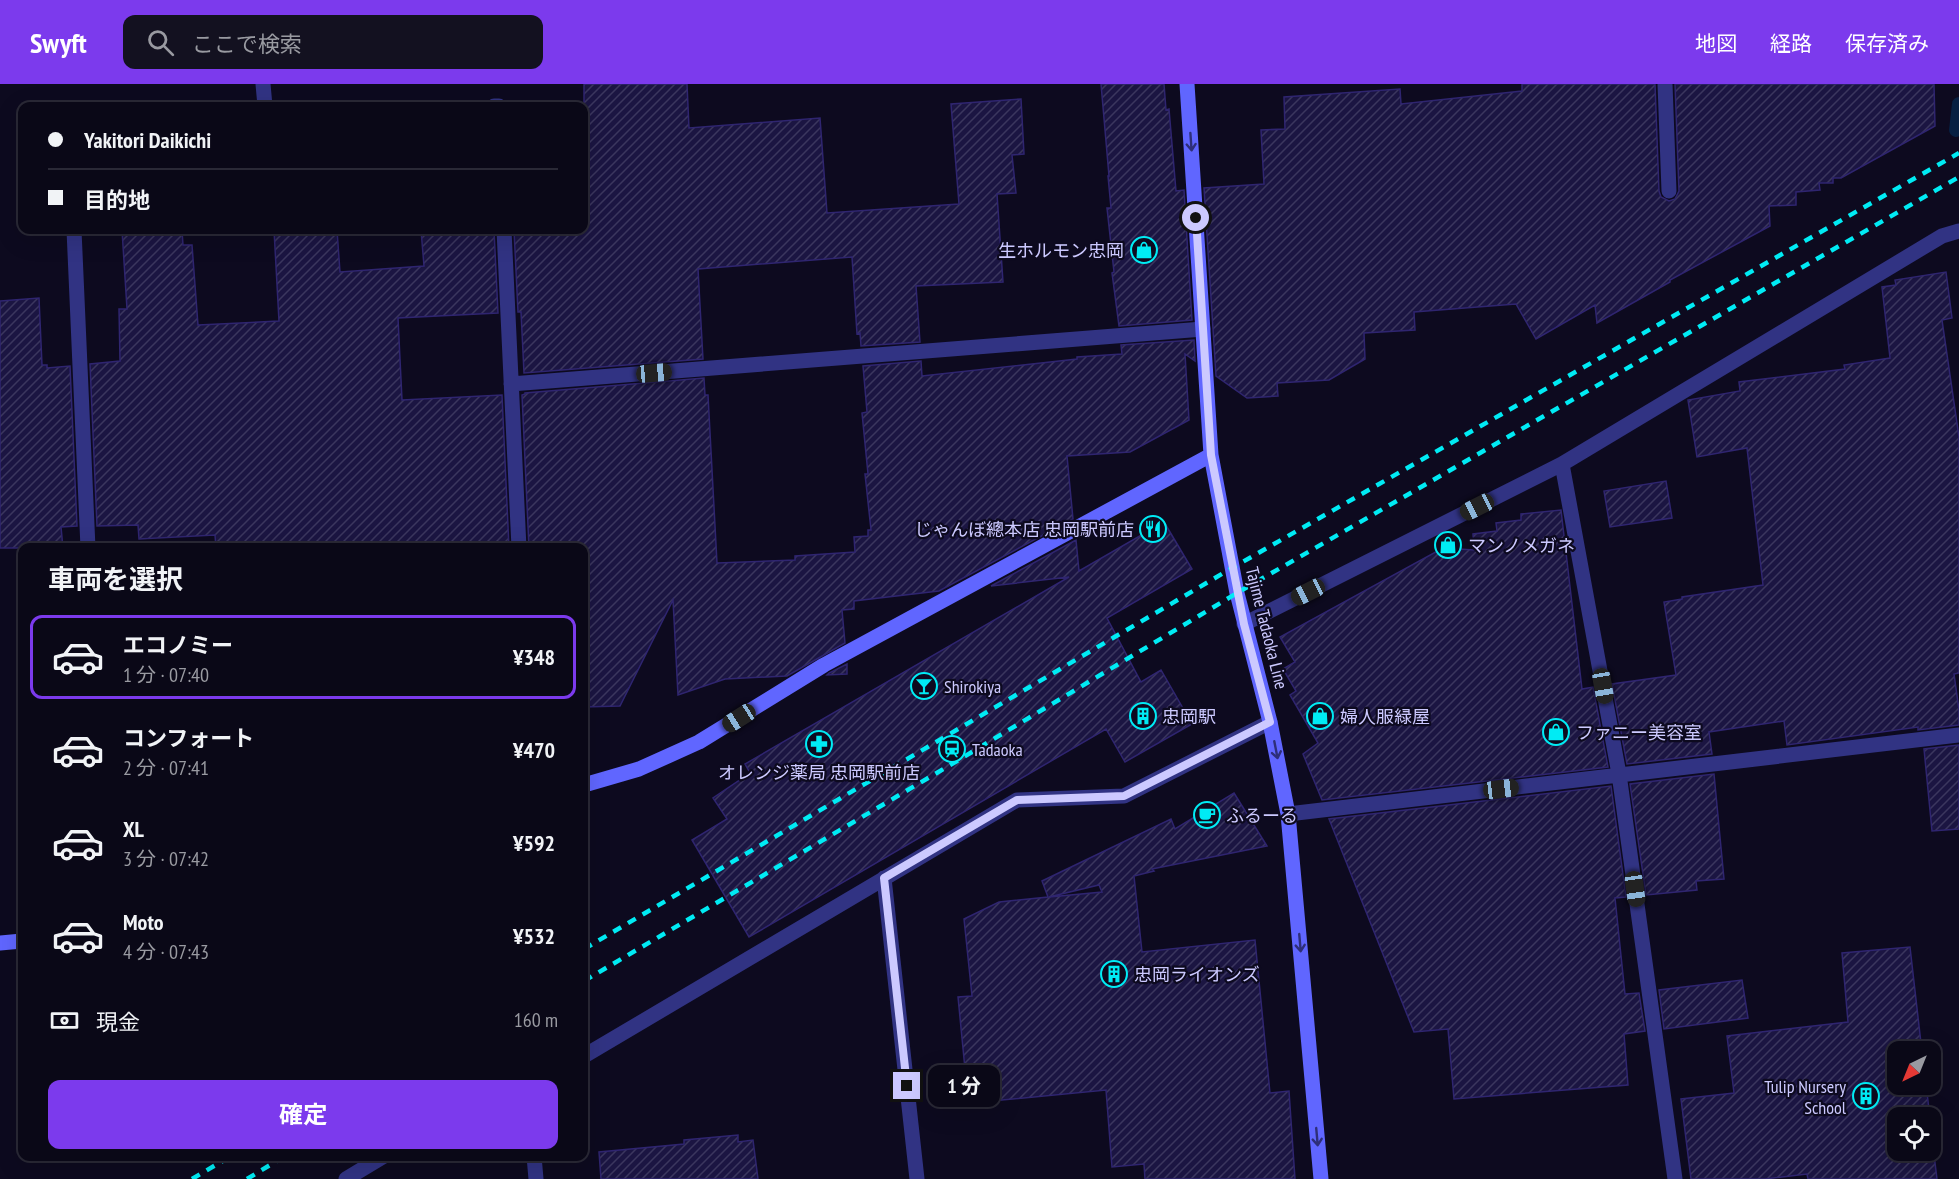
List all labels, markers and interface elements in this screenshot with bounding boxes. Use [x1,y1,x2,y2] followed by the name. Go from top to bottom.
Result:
[123,15,543,69] search box
[30,24,87,61] text: Swyft
[144,26,177,59] icon: search
[192,30,302,58] text: ここで検索
[1695,30,1737,57] text: 地図
[1770,30,1812,57] text: 経路
[1845,30,1929,57] text: 保存済み
[84,126,211,154] text: Yakitori Daikichi
[1185,132,1196,152] one-way arrow
[84,186,150,214] text: 目的地
[1182,204,1209,231] route start
[1129,235,1159,265] shop icon: 生ホルモン忠岡
[998,239,1124,262] place label: 生ホルモン忠岡
[635,362,673,384] car
[1457,491,1497,523] car
[1138,514,1168,544] restaurant icon: じゃんぼ總本店 忠岡駅前店
[914,518,1134,541] place label: じゃんぼ總本店 忠岡駅前店
[1433,530,1463,560] shop icon: マンノメガネ
[1468,534,1575,557] place label: マンノメガネ
[48,562,183,596] text: 車両を選択
[1241,564,1293,692] street label: Tajime Tadaoka Line
[1288,576,1328,608] car
[51,630,105,684] icon: car
[123,631,233,659] text: エコノミー
[513,643,555,671] text: ¥348
[123,662,209,688] text: 1 分 · 07:40
[1591,667,1615,705] car
[909,671,939,701] bar icon: Shirokiya
[944,675,1001,698] place label: Shirokiya
[719,701,759,735] car
[1128,701,1158,731] building icon: 忠岡駅
[1305,701,1335,731] shop icon: 婦人服緑屋
[1162,705,1216,728] place label: 忠岡駅
[1340,705,1430,728] place label: 婦人服緑屋
[1541,717,1571,747] shop icon: ファニー美容室
[1576,721,1702,744] place label: ファニー美容室
[51,723,105,777] icon: car
[123,724,254,752] text: コンフォート
[804,729,834,759] pharmacy icon: オレンジ薬局 忠岡駅前店
[937,734,967,764] station icon: Tadaoka
[513,736,555,764] text: ¥470
[972,738,1023,761] place label: Tadaoka
[1271,739,1282,759] one-way arrow
[123,755,209,781] text: 2 分 · 07:41
[718,761,920,784] place label: オレンジ薬局 忠岡駅前店
[1482,778,1520,800] car
[1192,800,1222,830] cafe icon: ふるーる
[1226,804,1298,827] place label: ふるーる
[123,815,144,843] text: XL
[51,816,105,870] icon: car
[513,829,555,857] text: ¥592
[123,846,209,872] text: 3 分 · 07:42
[1624,870,1646,908] car
[123,908,164,936] text: Moto
[51,909,105,963] icon: car
[513,922,555,950] text: ¥532
[1295,932,1306,952] one-way arrow
[123,939,209,965] text: 4 分 · 07:43
[1099,959,1129,989] building icon: 忠岡ライオンズ
[1134,963,1260,986] place label: 忠岡ライオンズ
[48,1004,81,1037] icon: cash
[514,1007,558,1033] text: 160 m
[96,1008,140,1036] text: 現金
[1887,1041,1941,1095] north arrow
[1887,1041,1941,1161] map controls
[928,1065,1000,1107] callout: 1 分
[893,1072,920,1099] route end
[947,1073,981,1099] text: 1 分
[1764,1075,1847,1119] place label: Tulip Nursery School
[48,1080,558,1149] button: 確定
[1851,1081,1881,1111] building icon: Tulip Nursery School
[1887,1107,1941,1161] button: locate
[1312,1127,1323,1147] one-way arrow

